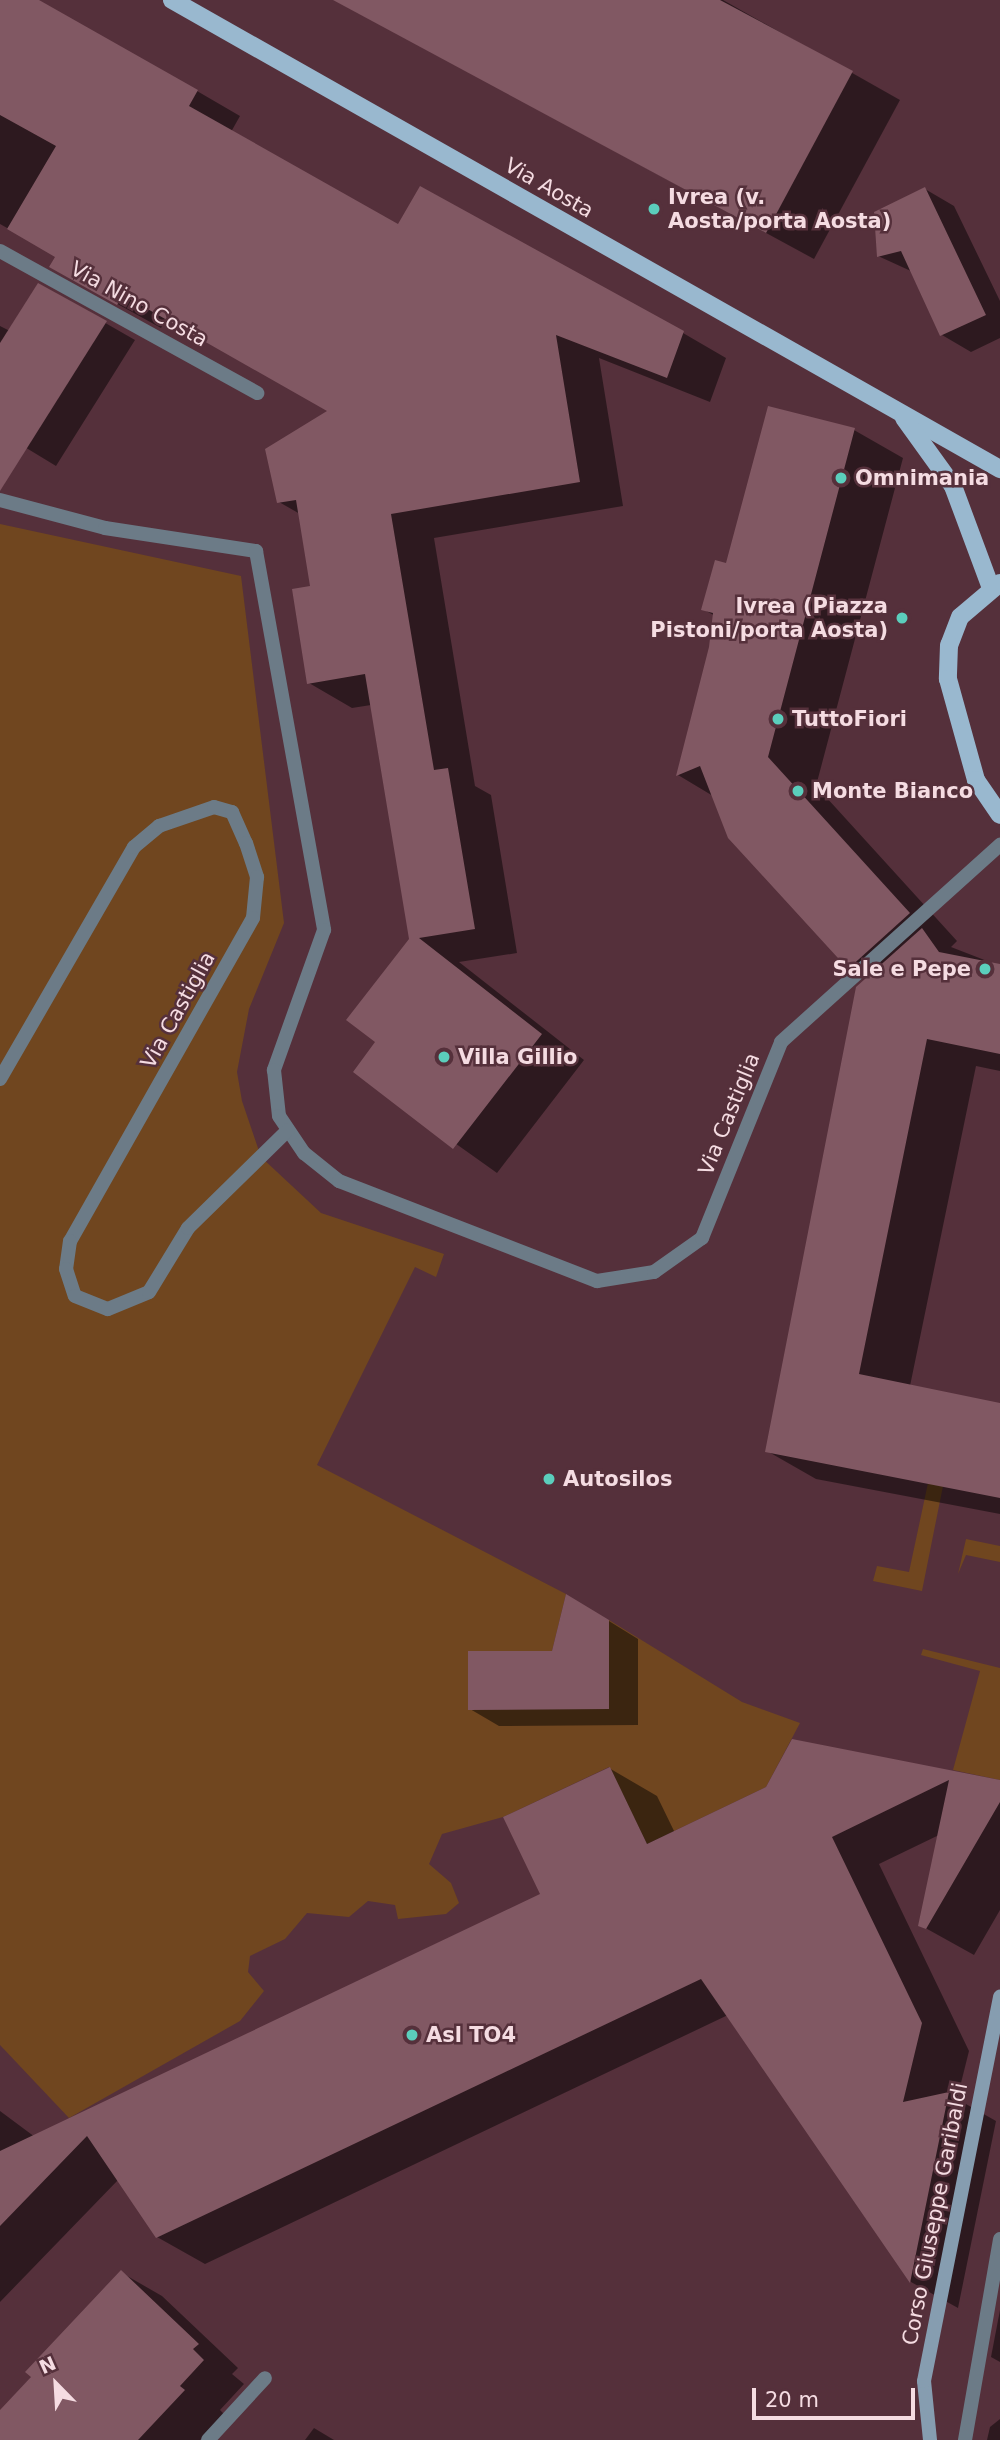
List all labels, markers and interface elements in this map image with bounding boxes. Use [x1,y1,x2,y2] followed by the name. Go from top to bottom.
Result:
[500,153,598,223] street label: Via Aosta
[668,184,891,234] place label: Ivrea (v. Aosta/porta Aosta)
[646,201,662,217] marker: Ivrea (v. Aosta/porta Aosta)
[66,256,212,352] street label: Via Nino Costa
[855,465,989,491] place label: Omnimania
[833,470,849,486] marker: Omnimania
[650,593,888,643] place label: Ivrea (Piazza Pistoni/porta Aosta)
[894,610,910,626] marker: Ivrea (Piazza Pistoni/porta Aosta)
[792,706,907,732] place label: TuttoFiori
[770,711,786,727] marker: TuttoFiori
[812,778,973,804] place label: Monte Bianco
[790,783,806,799] marker: Monte Bianco
[136,947,220,1073] street label: Via Castiglia
[832,956,971,982] place label: Sale e Pepe
[977,961,993,977] marker: Sale e Pepe
[458,1044,577,1070] place label: Villa Gillio
[436,1049,452,1065] marker: Villa Gillio
[693,1049,765,1179] street label: Via Castiglia
[563,1466,672,1492] place label: Autosilos
[541,1471,557,1487] marker: Autosilos
[426,2022,516,2048] place label: Asl TO4
[404,2027,420,2043] marker: Asl TO4
[897,2081,973,2347] street label: Corso Giuseppe Garibaldi
[21,2349,91,2419] north arrow
[36,2352,59,2378] text: N
[755,2374,918,2418] scale bar
[765,2388,819,2412] text: 20 m

